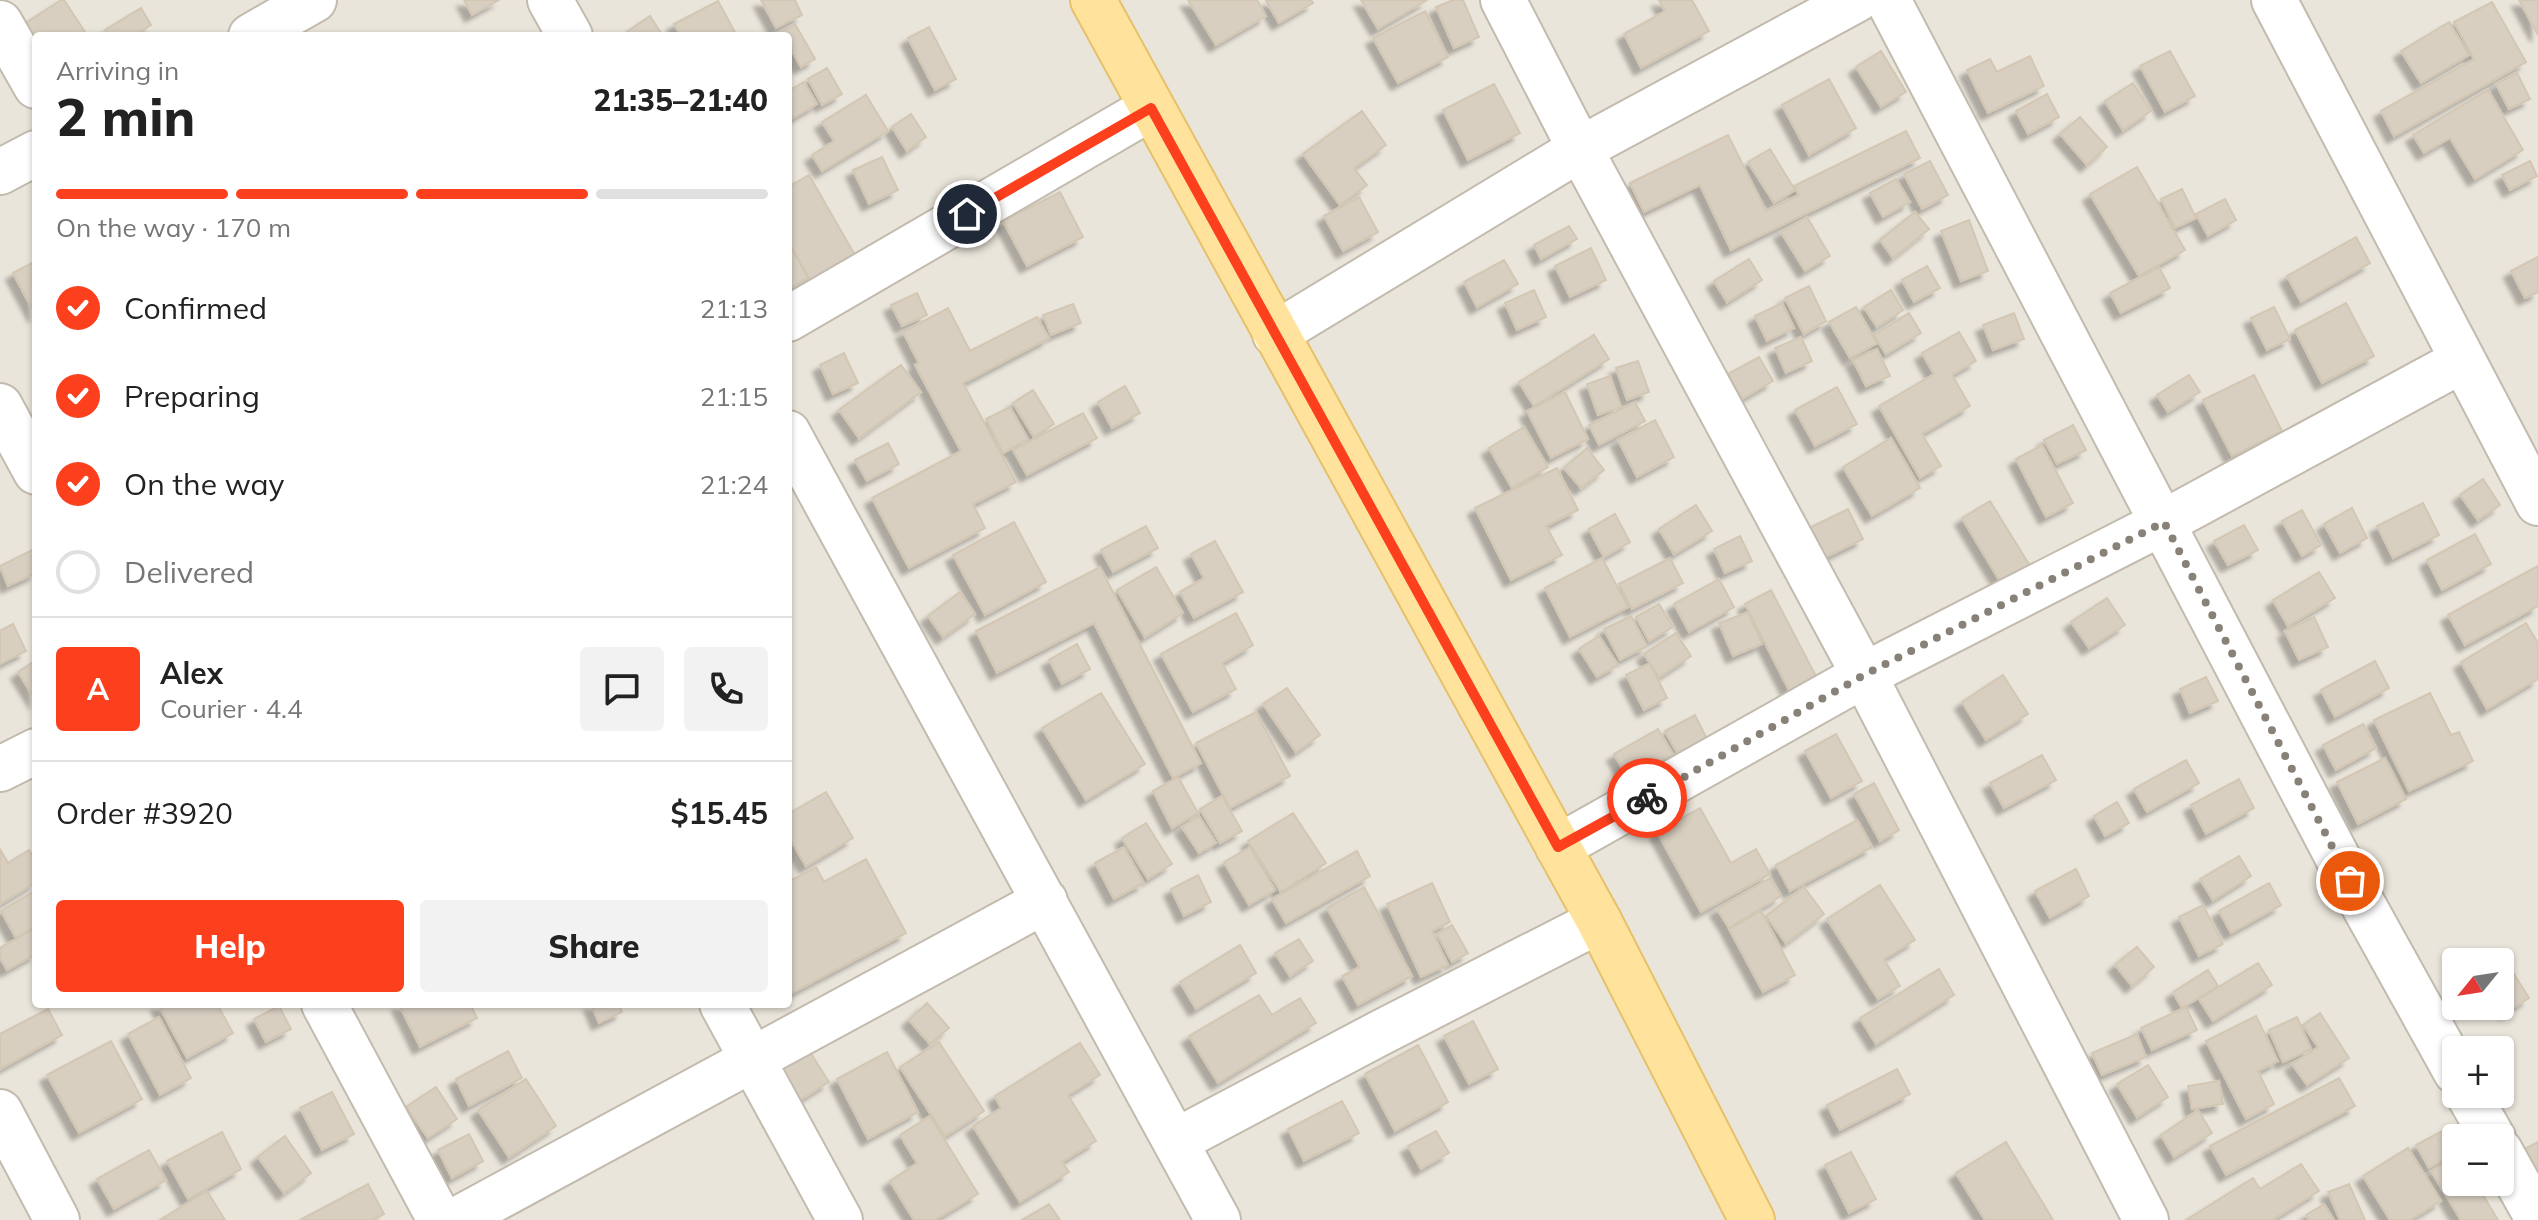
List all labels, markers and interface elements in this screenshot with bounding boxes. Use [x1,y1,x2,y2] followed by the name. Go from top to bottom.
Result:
[56,54,179,87] text: Arriving in
[593,81,768,119] text: 21:35–21:40
[56,84,195,149] text: 2 min
[933,180,1001,248] pin
[945,192,989,236] icon: home
[56,211,291,244] text: On the way · 170 m
[56,286,100,330] icon: check
[124,289,267,327] text: Confirmed
[700,292,768,325] text: 21:13
[56,374,100,418] icon: check
[124,377,260,415] text: Preparing
[700,380,768,413] text: 21:15
[56,462,100,506] icon: check
[124,465,284,503] text: On the way
[700,468,768,501] text: 21:24
[124,553,254,591] text: Delivered
[580,647,664,731] button: chat
[684,647,768,731] button: phone
[160,654,223,692] text: Alex
[87,670,109,708] text: A
[160,692,303,725] text: Courier · 4.4
[1607,758,1687,838] courier
[1625,776,1669,820] icon: bike
[56,794,233,832] text: Order #3920
[671,794,768,832] text: $15.45
[2316,847,2384,915] pin
[2328,859,2372,903] icon: bag
[56,900,404,992] button: Help
[420,900,768,992] button: Share
[2442,948,2514,1020] north arrow
[2442,948,2514,1196] map controls
[2442,1036,2514,1108] button: +
[2442,1124,2514,1196] button: −

